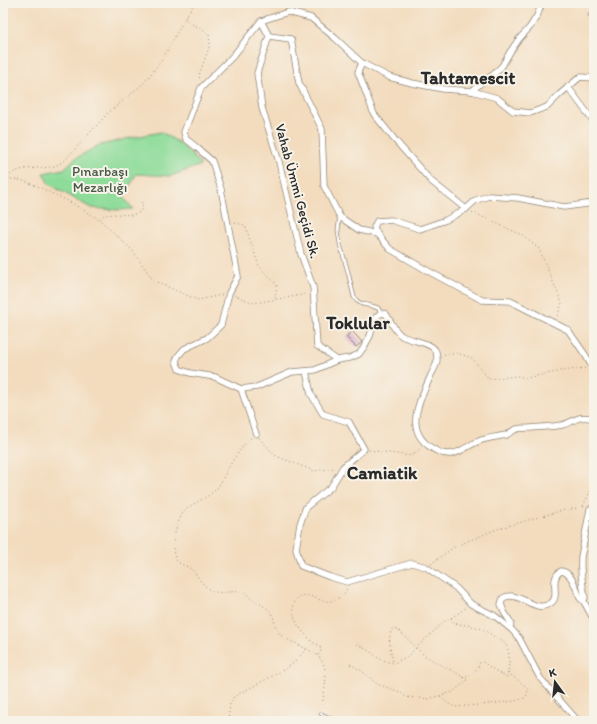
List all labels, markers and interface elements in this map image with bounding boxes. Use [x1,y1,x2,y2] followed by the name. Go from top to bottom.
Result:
[420,67,515,89] district label: Tahtamescit
[271,122,324,260] street label: Vahab Ümmi Geçidi Sk.
[72,163,128,196] park label: Pınarbaşı Mezarlığı
[325,312,391,334] district label: Toklular
[347,462,418,484] district label: Camiatik
[535,662,575,702] north arrow
[547,665,559,680] text: K

